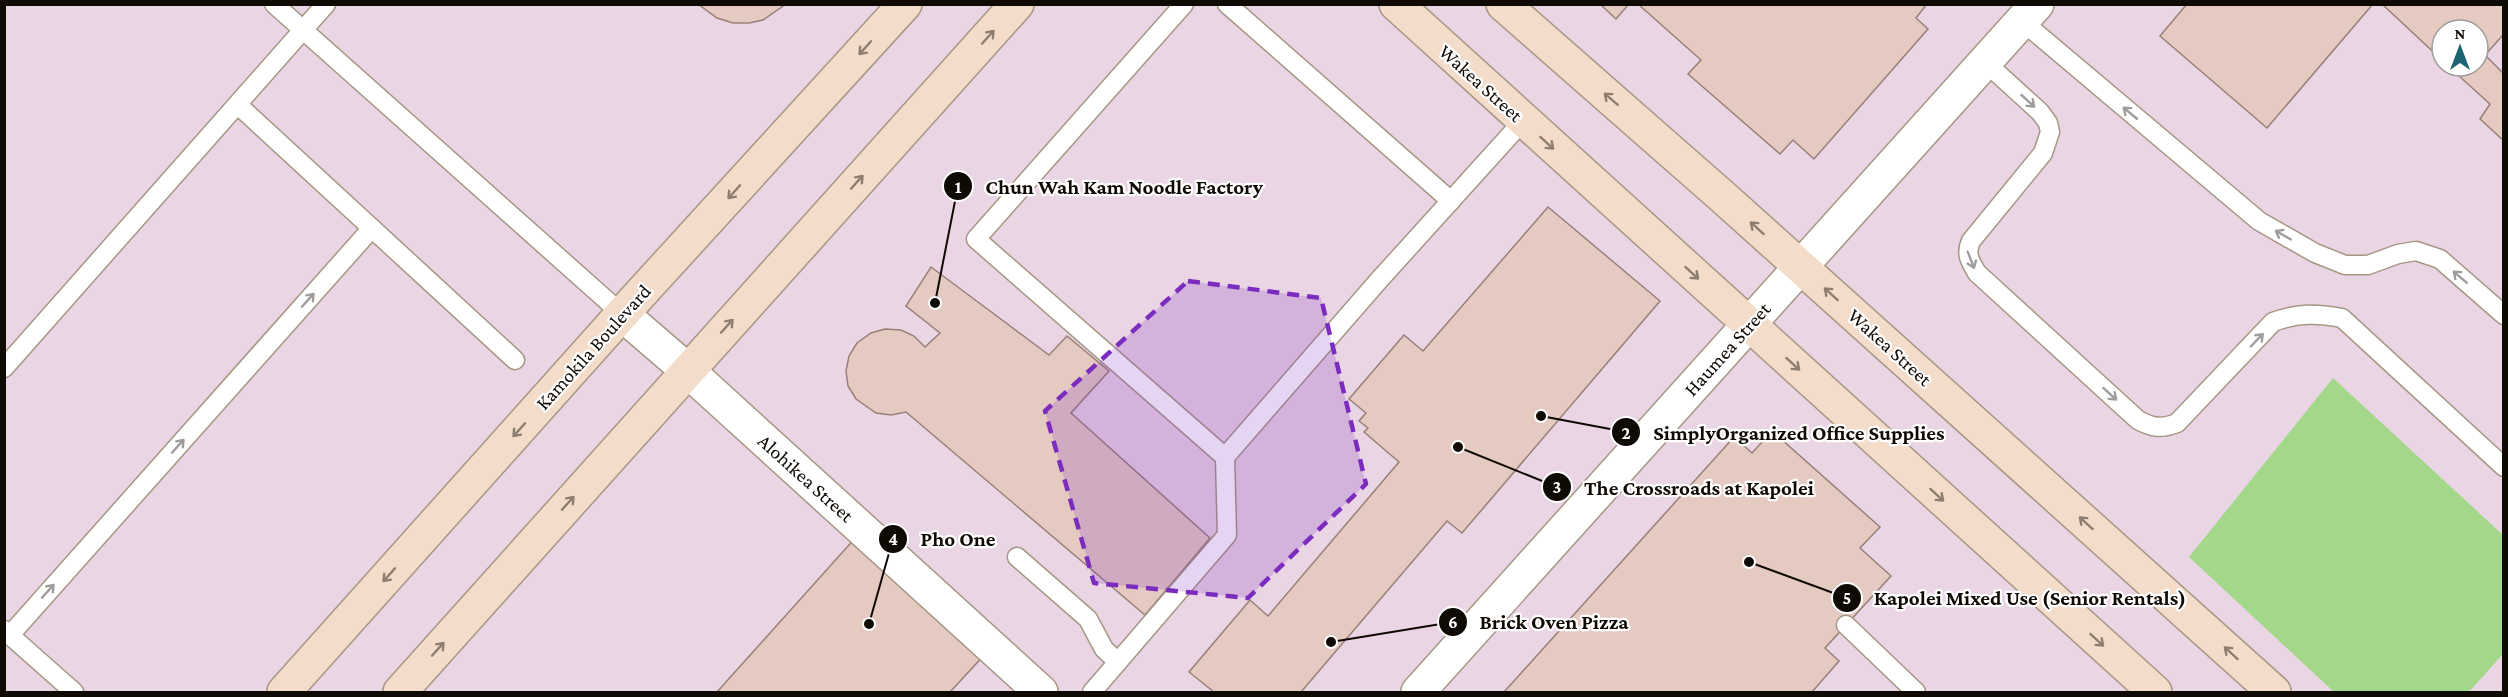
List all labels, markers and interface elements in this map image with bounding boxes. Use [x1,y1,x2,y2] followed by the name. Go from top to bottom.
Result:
[2430,18,2490,78] north arrow
[2455,25,2466,42] text: N
[981,30,995,45] one-way arrow
[858,40,873,55] one-way arrow
[1435,40,1528,126] street label: Wakea Street
[1604,92,1619,106] one-way arrow
[2021,94,2036,108] one-way arrow
[2122,107,2138,120] one-way arrow
[1539,136,1554,150] one-way arrow
[943,167,1275,206] callout: Chun Wah Kam Noodle Factory
[850,174,864,189] one-way arrow
[985,175,1264,199] text: Chun Wah Kam Noodle Factory
[955,177,962,197] text: 1
[727,184,741,199] one-way arrow
[1750,221,1765,235] one-way arrow
[2275,228,2292,240] one-way arrow
[1966,250,1977,268] one-way arrow
[1685,266,1700,280] one-way arrow
[2453,270,2468,284] one-way arrow
[531,280,655,414] street label: Kamokila Boulevard
[1824,287,1839,301] one-way arrow
[301,293,315,308] one-way arrow
[1679,298,1775,400] street label: Haumea Street
[1844,304,1937,390] street label: Wakea Street
[720,319,734,334] one-way arrow
[2250,332,2264,347] one-way arrow
[1785,357,1800,371] one-way arrow
[2102,387,2117,401] one-way arrow
[1611,413,1956,452] callout: SimplyOrganized Office Supplies
[1653,421,1945,445] text: SimplyOrganized Office Supplies
[512,422,526,437] one-way arrow
[1621,423,1631,443] text: 2
[754,429,858,527] street label: Alohikea Street
[171,438,185,453] one-way arrow
[1542,468,1826,507] callout: The Crossroads at Kapolei
[1584,476,1814,500] text: The Crossroads at Kapolei
[1553,477,1561,497] text: 3
[1929,488,1944,502] one-way arrow
[561,496,575,511] one-way arrow
[2078,516,2093,530] one-way arrow
[878,519,1007,558] callout: Pho One
[921,527,996,551] text: Pho One
[888,529,898,549] text: 4
[382,567,396,582] one-way arrow
[1832,578,2198,617] callout: Kapolei Mixed Use (Senior Rentals)
[41,584,55,599] one-way arrow
[1874,586,2186,610] text: Kapolei Mixed Use (Senior Rentals)
[1843,588,1851,608] text: 5
[1438,602,1641,641] callout: Brick Oven Pizza
[1479,610,1629,634] text: Brick Oven Pizza
[1448,612,1458,632] text: 6
[2089,633,2104,647] one-way arrow
[431,642,445,657] one-way arrow
[2223,646,2238,660] one-way arrow

